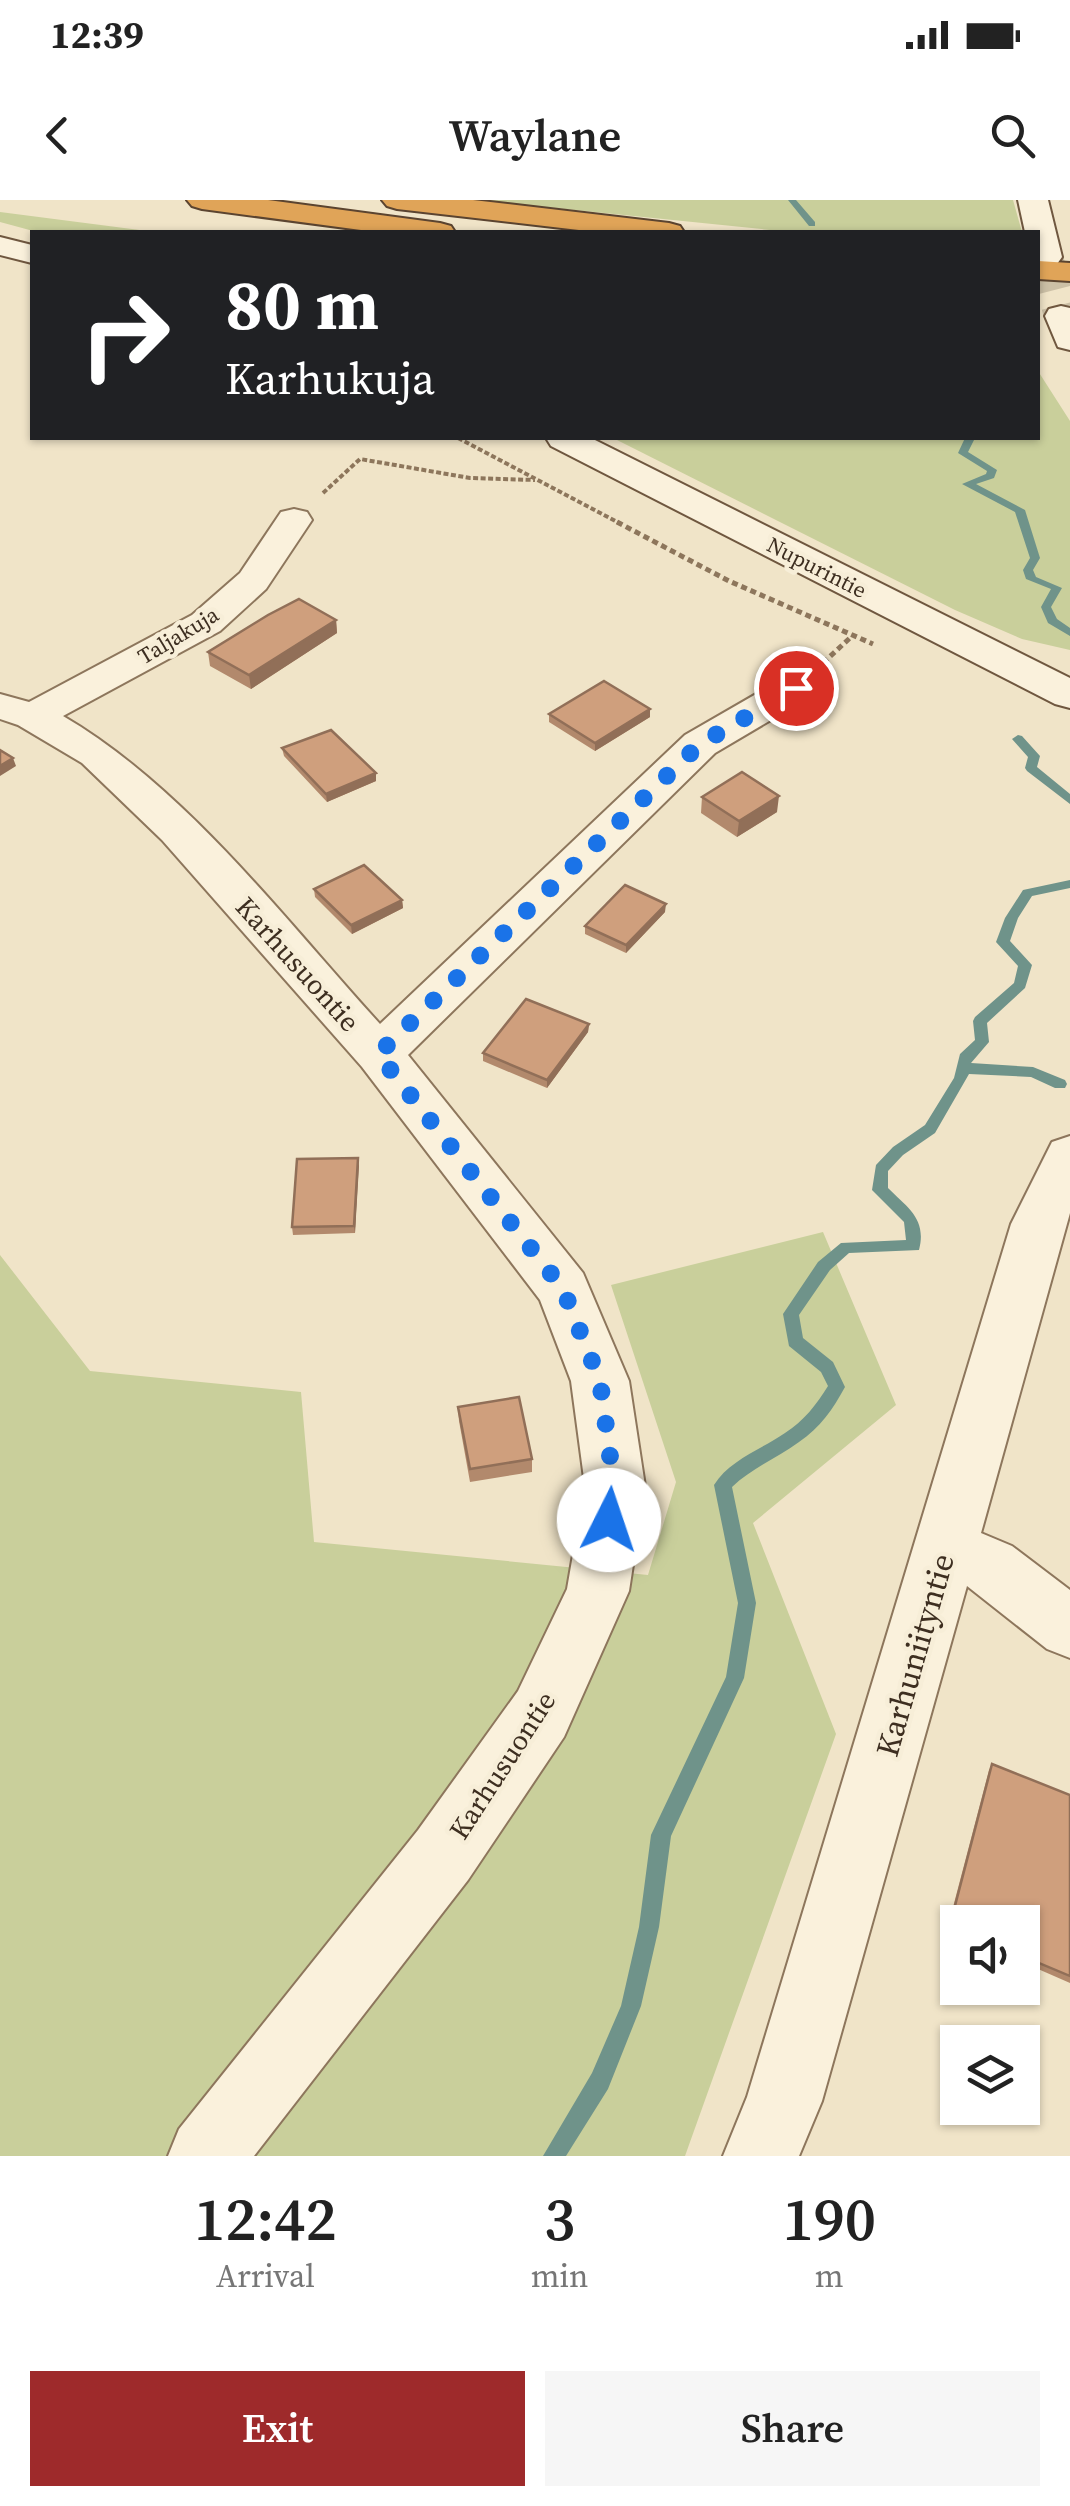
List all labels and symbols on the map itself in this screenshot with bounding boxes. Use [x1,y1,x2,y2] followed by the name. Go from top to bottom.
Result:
[762,529,872,605] street label: Nupurintie
[132,599,225,671] street label: Taljakuja
[754,646,839,731] pin
[227,888,369,1040] street label: Karhusuontie
[557,1468,661,1572] position arrow
[865,1549,965,1761] street label: Karhuniityntie
[440,1684,564,1846] street label: Karhusuontie

